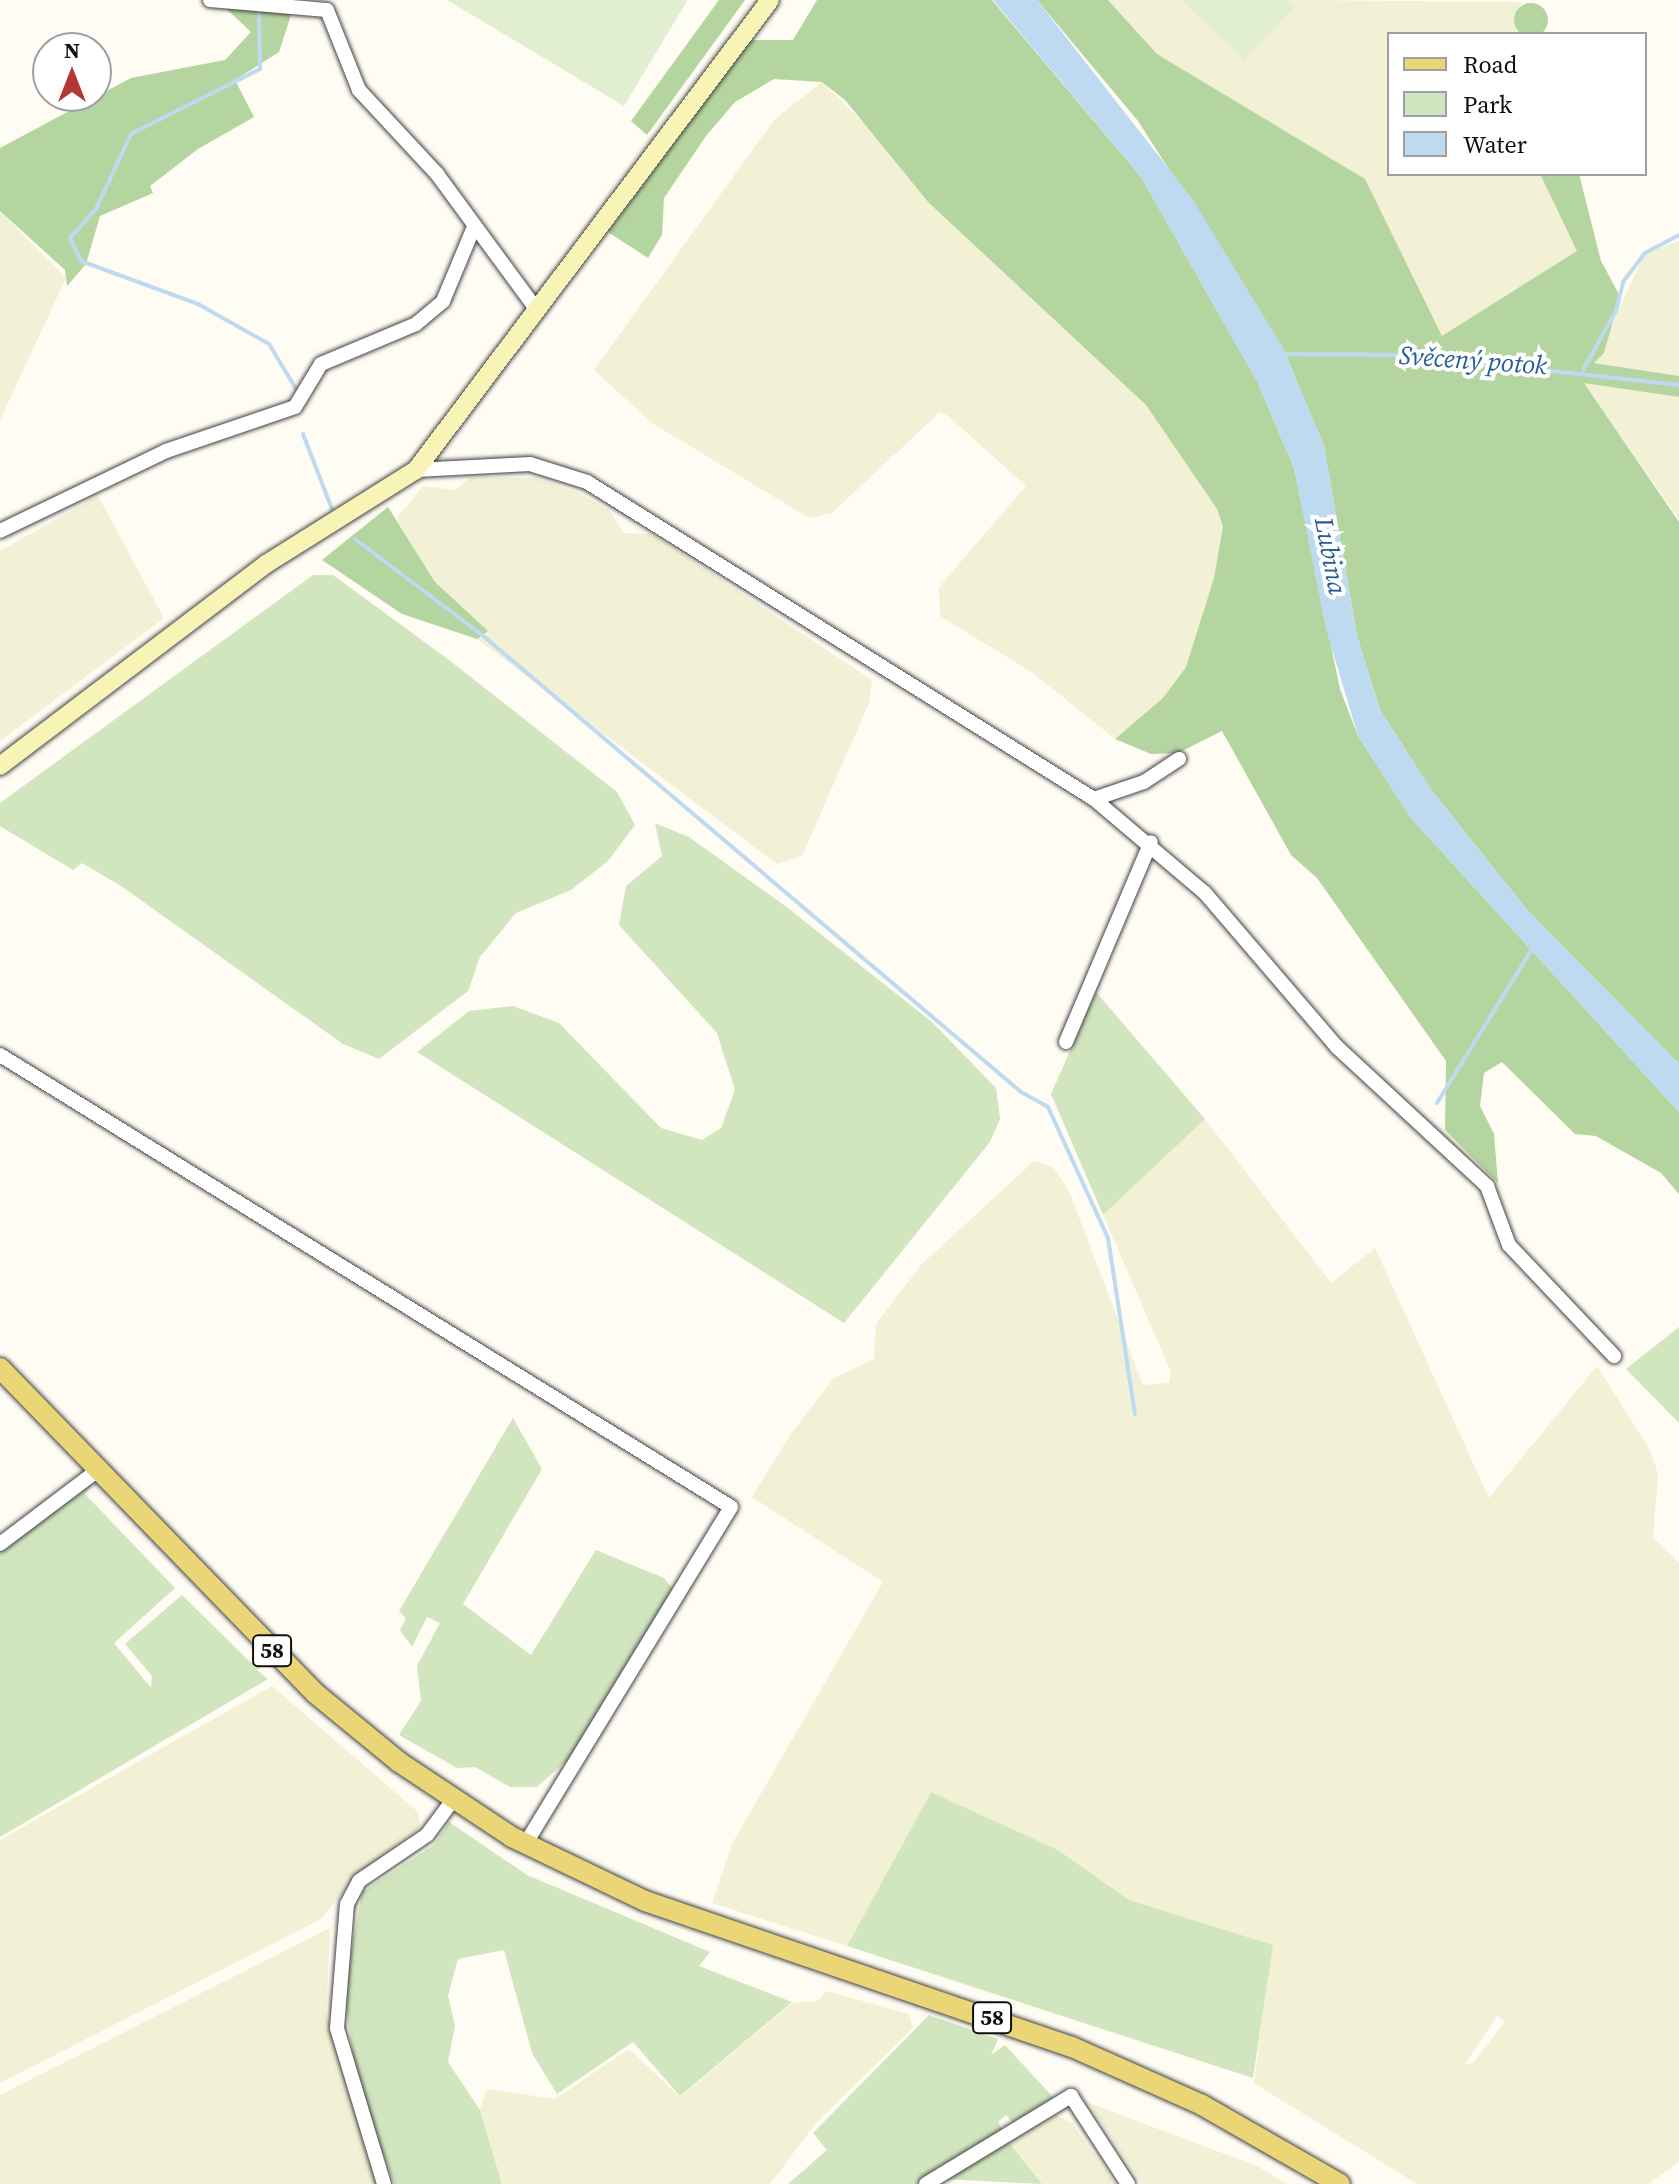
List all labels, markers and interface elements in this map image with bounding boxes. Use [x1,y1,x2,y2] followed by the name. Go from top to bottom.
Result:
[32,32,112,112] north arrow
[1387,32,1647,176] legend
[64,35,80,65] text: N
[1463,48,1517,81] text: Road
[1463,88,1512,121] text: Park
[1463,128,1527,161] text: Water
[1398,340,1548,382] water label: Svěcený potok
[1307,515,1353,597] water label: Lubina
[252,1633,292,1669] road number: 58
[972,2000,1012,2036] road number: 58

